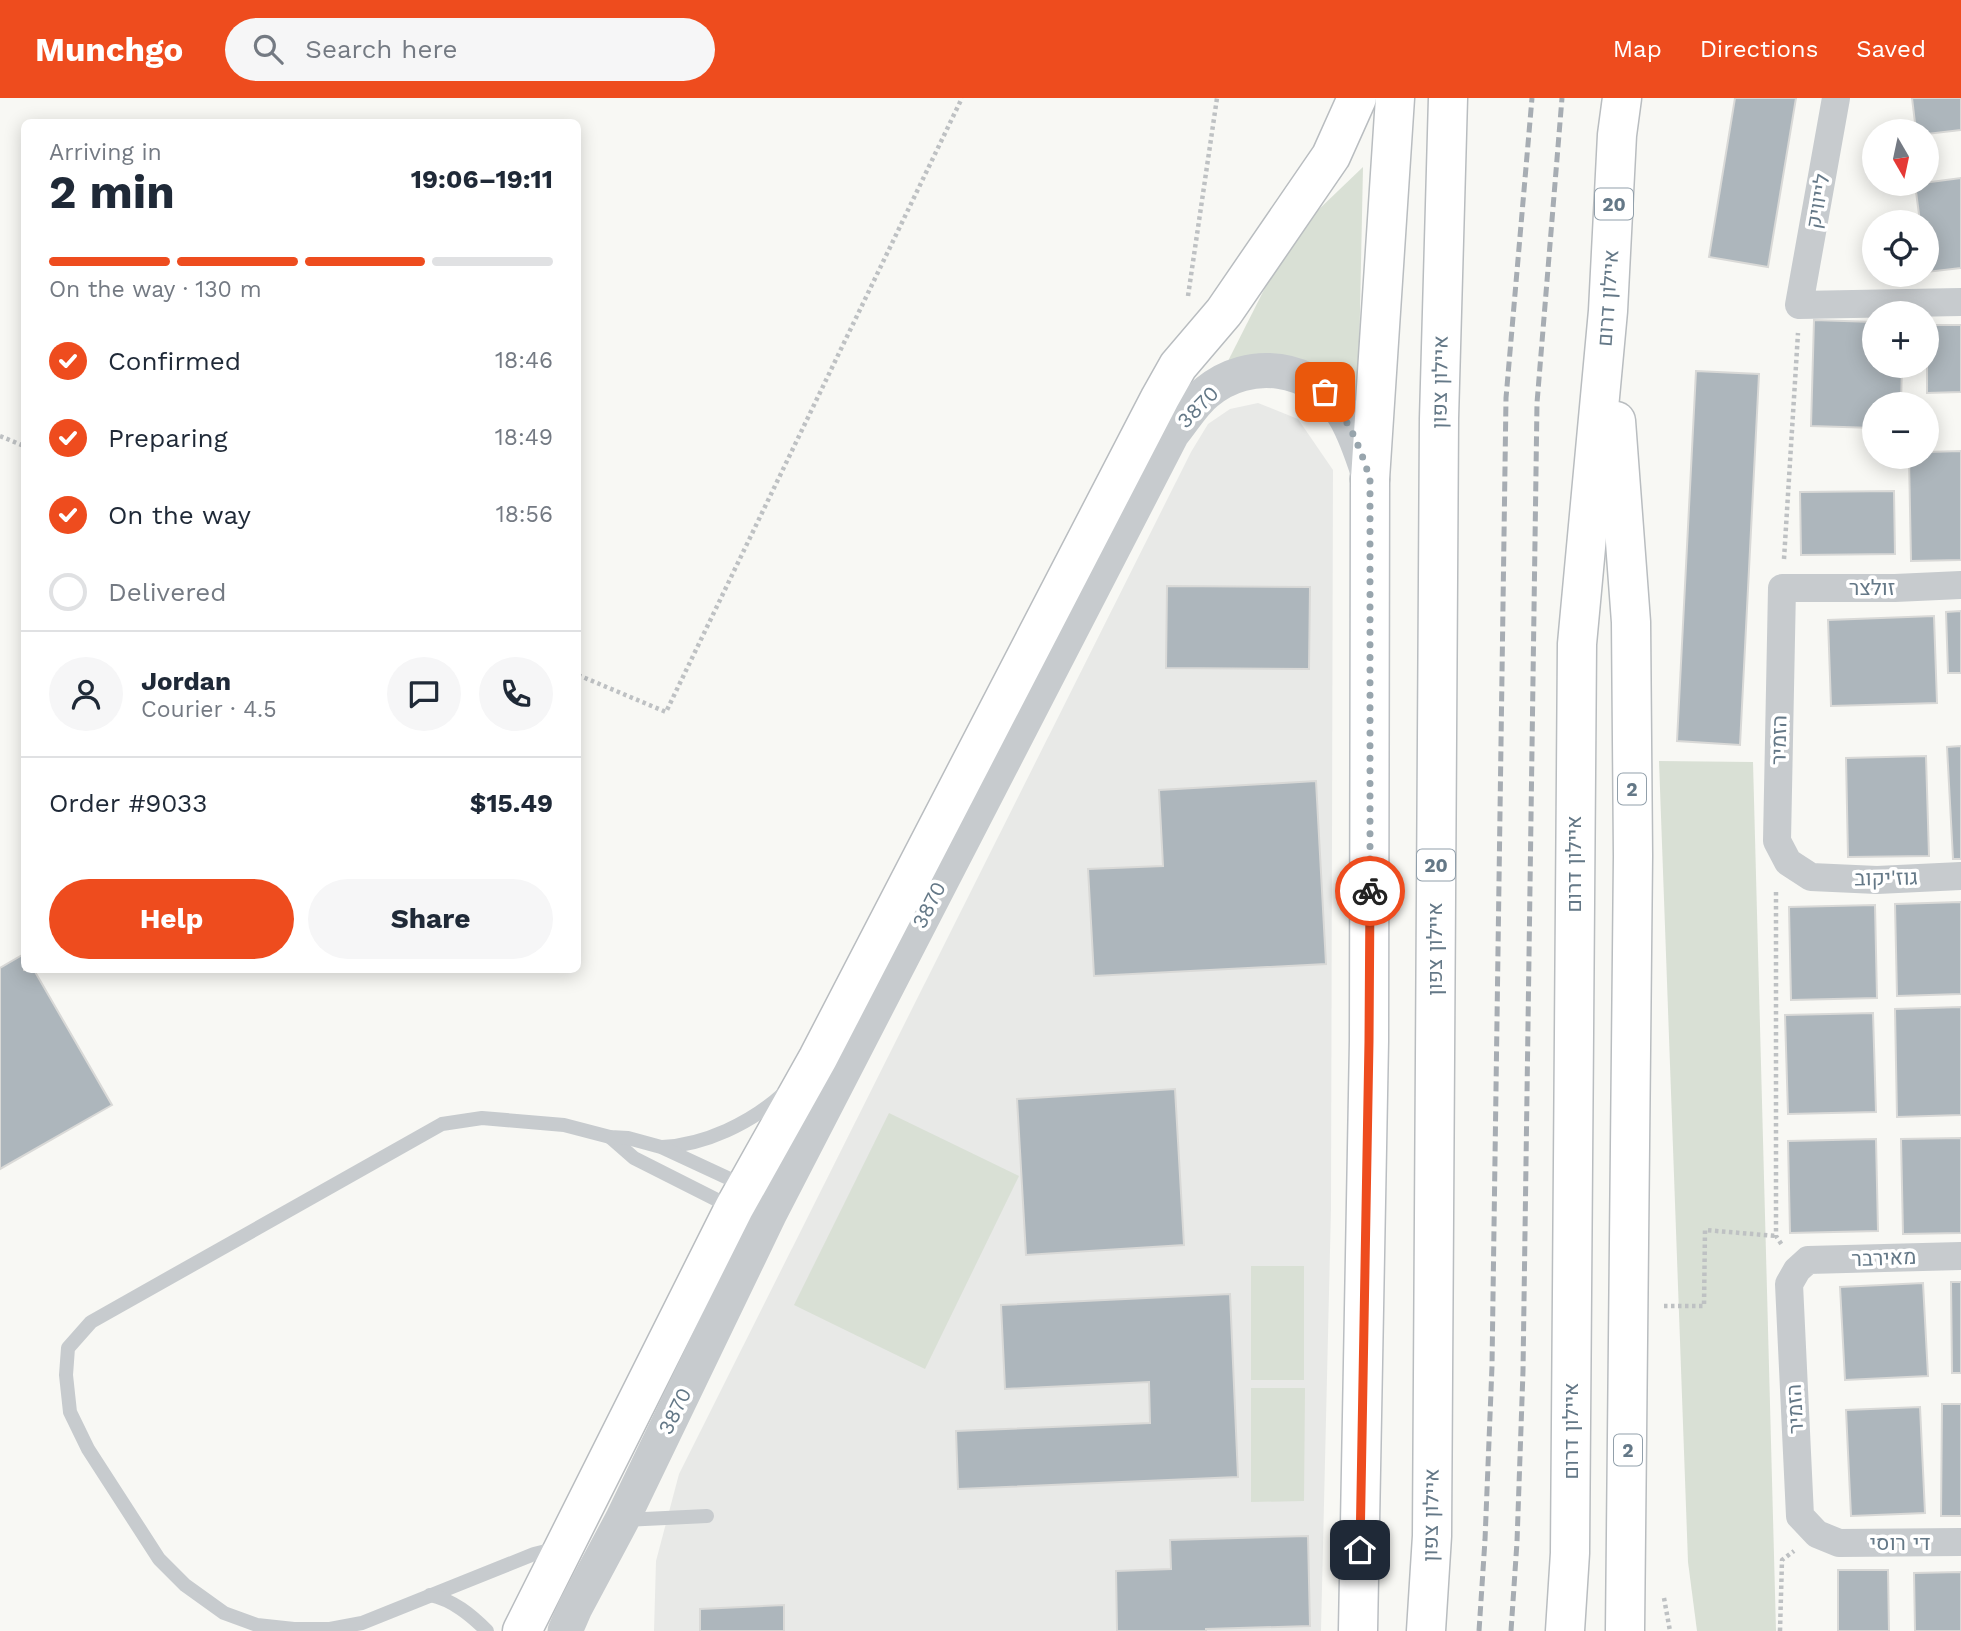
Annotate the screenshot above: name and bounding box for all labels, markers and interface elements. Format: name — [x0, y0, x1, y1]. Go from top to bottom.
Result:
search box — [225, 18, 715, 81]
text: Munchgo — [35, 30, 183, 69]
icon: search — [249, 30, 287, 68]
text: Search here — [305, 34, 458, 64]
text: Map — [1613, 35, 1662, 63]
text: Directions — [1700, 35, 1818, 63]
text: Saved — [1856, 35, 1926, 63]
north arrow — [1862, 119, 1939, 196]
map controls — [1862, 119, 1939, 469]
text: Arriving in — [49, 139, 162, 166]
text: 19:06–19:11 — [411, 164, 553, 194]
text: 2 min — [49, 165, 175, 219]
street label: לייוויק — [1800, 171, 1835, 230]
road number: 20 — [1595, 188, 1633, 220]
button: locate — [1862, 210, 1939, 287]
street label: איילון דרום — [1592, 249, 1623, 347]
text: On the way · 130 m — [49, 276, 262, 303]
button: + — [1862, 301, 1939, 378]
street label: איילון צפון — [1426, 335, 1453, 429]
icon: check — [49, 342, 87, 380]
text: Confirmed — [108, 346, 241, 376]
text: 18:46 — [495, 347, 553, 374]
pin — [1295, 362, 1355, 422]
icon: bag — [1306, 373, 1344, 411]
street label: 3870 — [1172, 380, 1224, 433]
button: − — [1862, 392, 1939, 469]
icon: check — [49, 419, 87, 457]
text: Preparing — [108, 423, 228, 453]
text: 18:49 — [495, 424, 553, 451]
icon: check — [49, 496, 87, 534]
text: On the way — [108, 500, 251, 530]
text: 18:56 — [496, 501, 553, 528]
street label: זולצר — [1849, 575, 1895, 600]
text: Delivered — [108, 577, 227, 607]
button: person — [49, 657, 123, 731]
button: chat — [387, 657, 461, 731]
button: phone — [479, 657, 553, 731]
text: Jordan — [141, 666, 231, 696]
text: Courier · 4.5 — [141, 696, 277, 723]
street label: הזמיר — [1766, 715, 1791, 765]
road number: 2 — [1618, 774, 1646, 804]
text: Order #9033 — [49, 788, 207, 818]
text: $15.49 — [470, 788, 553, 818]
street label: איילון דרום — [1561, 815, 1586, 913]
road number: 20 — [1417, 850, 1455, 880]
courier — [1335, 856, 1405, 926]
street label: גוז'יקוב — [1854, 864, 1918, 891]
icon: bike — [1351, 872, 1389, 910]
street label: 3870 — [906, 877, 951, 932]
button: Help — [49, 879, 294, 959]
button: Share — [308, 879, 553, 959]
street label: איילון צפון — [1422, 902, 1447, 996]
street label: מאירבר — [1851, 1244, 1917, 1271]
street label: איילון דרום — [1558, 1382, 1583, 1480]
street label: 3870 — [653, 1383, 696, 1438]
street label: הזמיר — [1781, 1384, 1808, 1435]
road number: 2 — [1614, 1434, 1642, 1466]
street label: איילון צפון — [1417, 1468, 1444, 1562]
pin — [1330, 1520, 1390, 1580]
street label: די רוסי — [1870, 1530, 1930, 1555]
icon: home — [1341, 1531, 1379, 1569]

